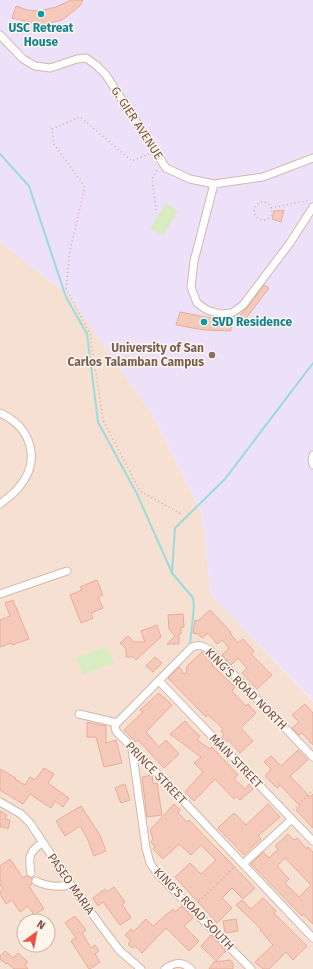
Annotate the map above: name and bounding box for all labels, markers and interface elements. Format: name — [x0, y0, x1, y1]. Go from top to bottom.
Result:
marker: USC Retreat House — [36, 9, 46, 19]
place label: USC Retreat House — [9, 21, 74, 49]
street label: G. GIER AVENUE — [108, 84, 166, 162]
place label: SVD Residence — [212, 315, 292, 329]
marker: SVD Residence — [199, 317, 209, 327]
place label: University of San Carlos Talamban Campus — [67, 341, 204, 369]
marker: University of San Carlos Talamban Campus — [207, 350, 217, 360]
street label: KING'S ROAD NORTH — [202, 645, 290, 733]
street label: MAIN STREET — [207, 731, 266, 792]
street label: PRINCE STREET — [123, 739, 190, 808]
street label: PASEO MARIA — [45, 851, 97, 917]
street label: KING'S ROAD SOUTH — [151, 865, 237, 953]
north arrow — [16, 913, 56, 953]
text: N — [34, 917, 48, 932]

